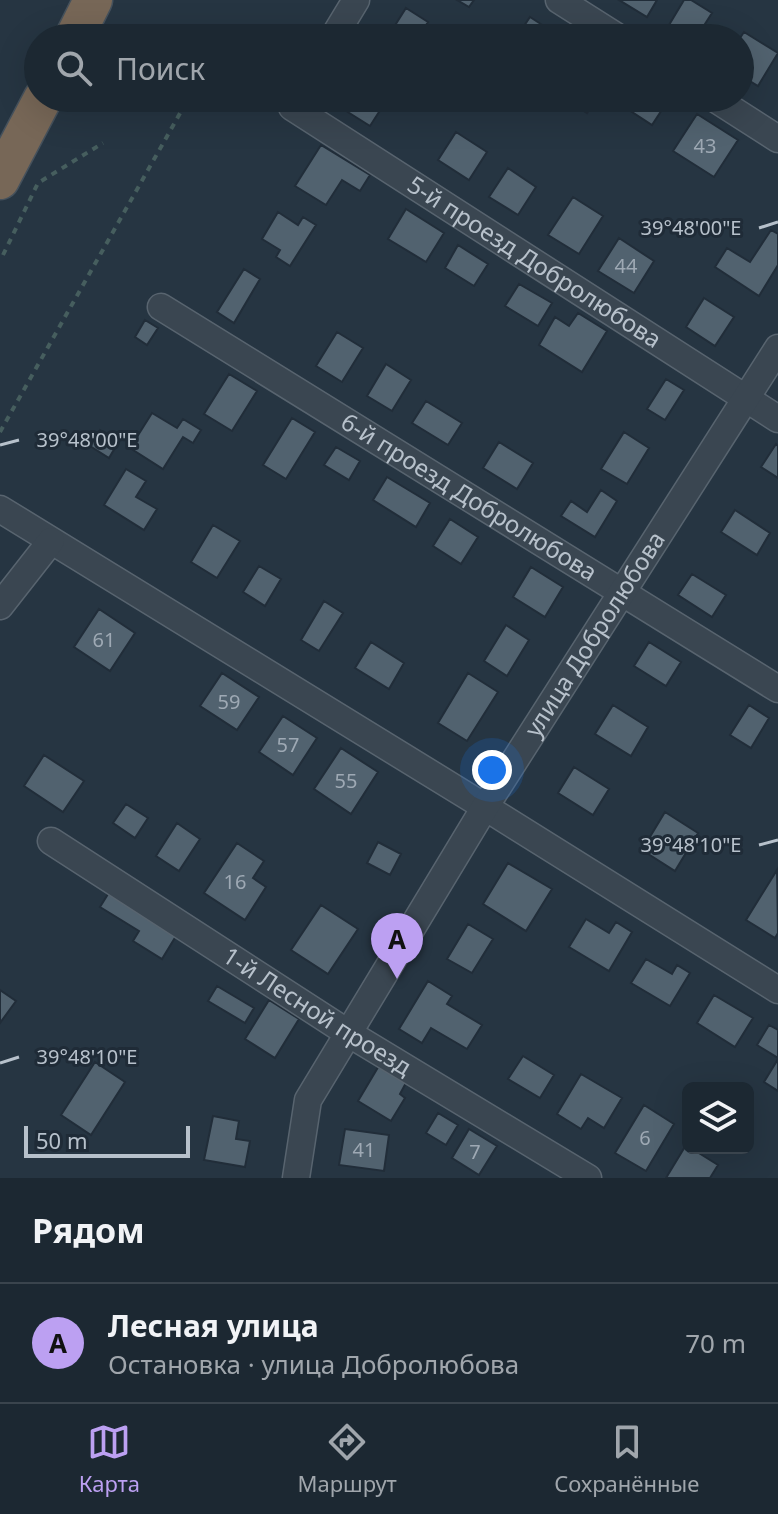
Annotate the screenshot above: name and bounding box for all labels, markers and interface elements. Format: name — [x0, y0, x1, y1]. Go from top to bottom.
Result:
search box — [24, 24, 754, 112]
icon: search — [52, 46, 96, 90]
text: Поиск — [116, 48, 205, 89]
house number: 43 — [694, 132, 716, 159]
street label: 5-й проезд Добролюбова — [402, 167, 668, 355]
text: 39°48'00"E — [641, 214, 741, 241]
house number: 44 — [615, 252, 638, 279]
street label: 6-й проезд Добролюбова — [335, 404, 604, 588]
text: 39°48'00"E — [37, 426, 137, 453]
street label: улица Добролюбова — [516, 524, 672, 743]
house number: 61 — [93, 626, 115, 653]
house number: 59 — [218, 688, 240, 715]
house number: 57 — [277, 731, 299, 758]
your location — [472, 750, 512, 790]
house number: 55 — [335, 767, 357, 794]
text: 39°48'10"E — [641, 831, 741, 858]
house number: 16 — [224, 868, 246, 895]
pin: A — [371, 913, 423, 979]
street label: 1-й Лесной проезд — [217, 938, 419, 1083]
text: 39°48'10"E — [37, 1043, 137, 1070]
map controls — [682, 1082, 754, 1154]
button: layers — [682, 1082, 754, 1154]
scale bar — [24, 1122, 190, 1158]
house number: 6 — [639, 1124, 651, 1151]
text: 50 m — [36, 1125, 87, 1155]
house number: 41 — [353, 1136, 375, 1163]
house number: 7 — [469, 1138, 481, 1165]
text: Рядом — [32, 1207, 145, 1253]
text: Лесная улица — [108, 1305, 319, 1346]
text: A — [49, 1325, 67, 1361]
text: 70 m — [685, 1325, 746, 1361]
text: Остановка · улица Добролюбова — [108, 1346, 519, 1382]
tab: Карта — [79, 1420, 140, 1498]
tab: Маршрут — [297, 1420, 397, 1498]
tab: Сохранённые — [554, 1420, 699, 1498]

